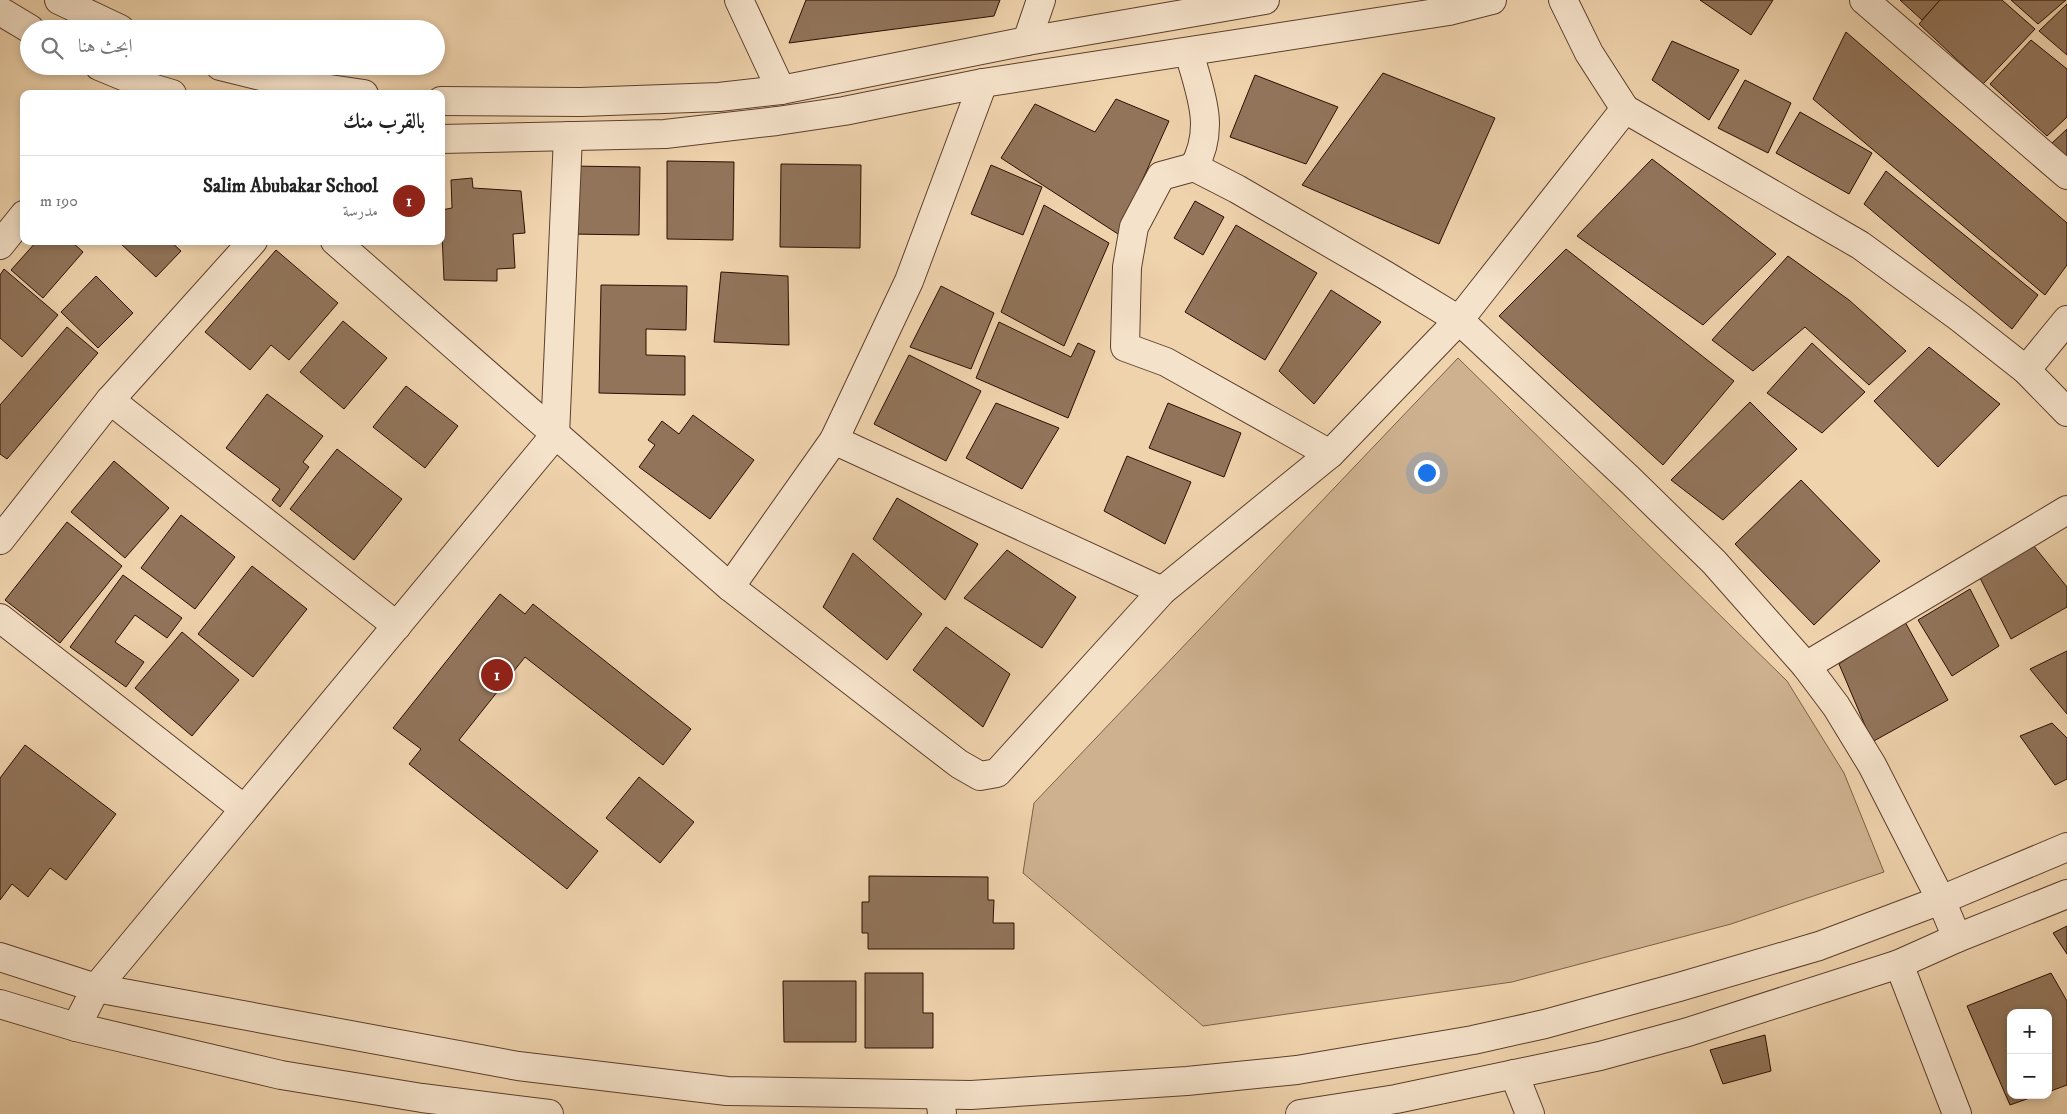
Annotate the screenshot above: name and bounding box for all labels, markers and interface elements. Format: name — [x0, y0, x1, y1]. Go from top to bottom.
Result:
search box — [20, 20, 445, 75]
icon: search — [38, 34, 66, 62]
text: ابحث هنا — [78, 35, 133, 58]
text: بالقرب منك — [343, 109, 425, 135]
text: Salim Abubakar School — [203, 175, 378, 198]
text: 190 m — [40, 191, 78, 211]
text: 1 — [406, 191, 412, 211]
text: مدرسة — [343, 201, 378, 221]
your location — [1414, 460, 1440, 486]
pin: 1 — [481, 656, 513, 694]
map controls — [2007, 1009, 2052, 1099]
button: + — [2007, 1009, 2052, 1054]
button: − — [2007, 1054, 2052, 1099]

